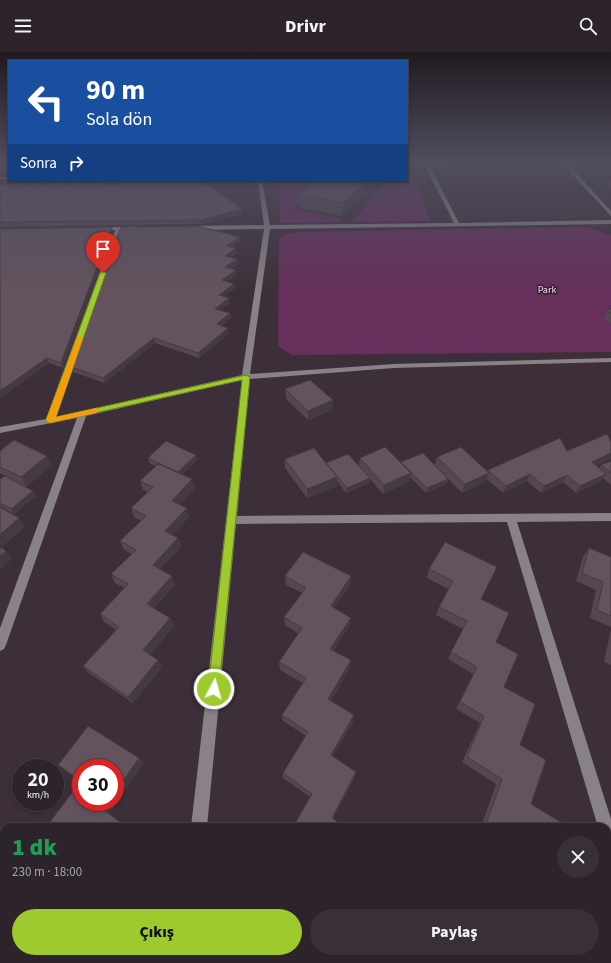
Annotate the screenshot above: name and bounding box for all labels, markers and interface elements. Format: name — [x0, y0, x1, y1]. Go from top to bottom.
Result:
text: Drivr — [285, 14, 326, 39]
icon: menu — [12, 15, 34, 37]
icon: search — [577, 15, 599, 37]
text: 90 m — [86, 70, 145, 110]
icon: left — [20, 76, 72, 128]
text: Sola dön — [86, 107, 152, 132]
icon: right — [65, 152, 87, 174]
text: Sonra — [20, 153, 57, 174]
pin — [86, 232, 120, 273]
icon: arrive — [92, 238, 114, 260]
park label: Park — [538, 283, 556, 297]
position arrow — [193, 668, 235, 710]
speed limit sign: 30 — [72, 759, 124, 811]
text: 20 — [27, 766, 49, 794]
text: km/h — [27, 788, 49, 802]
text: 1 dk — [12, 830, 57, 865]
button: close — [557, 836, 599, 878]
text: 230 m · 18:00 — [12, 863, 82, 881]
button: Çıkış — [12, 909, 302, 955]
button: Paylaş — [310, 909, 599, 955]

